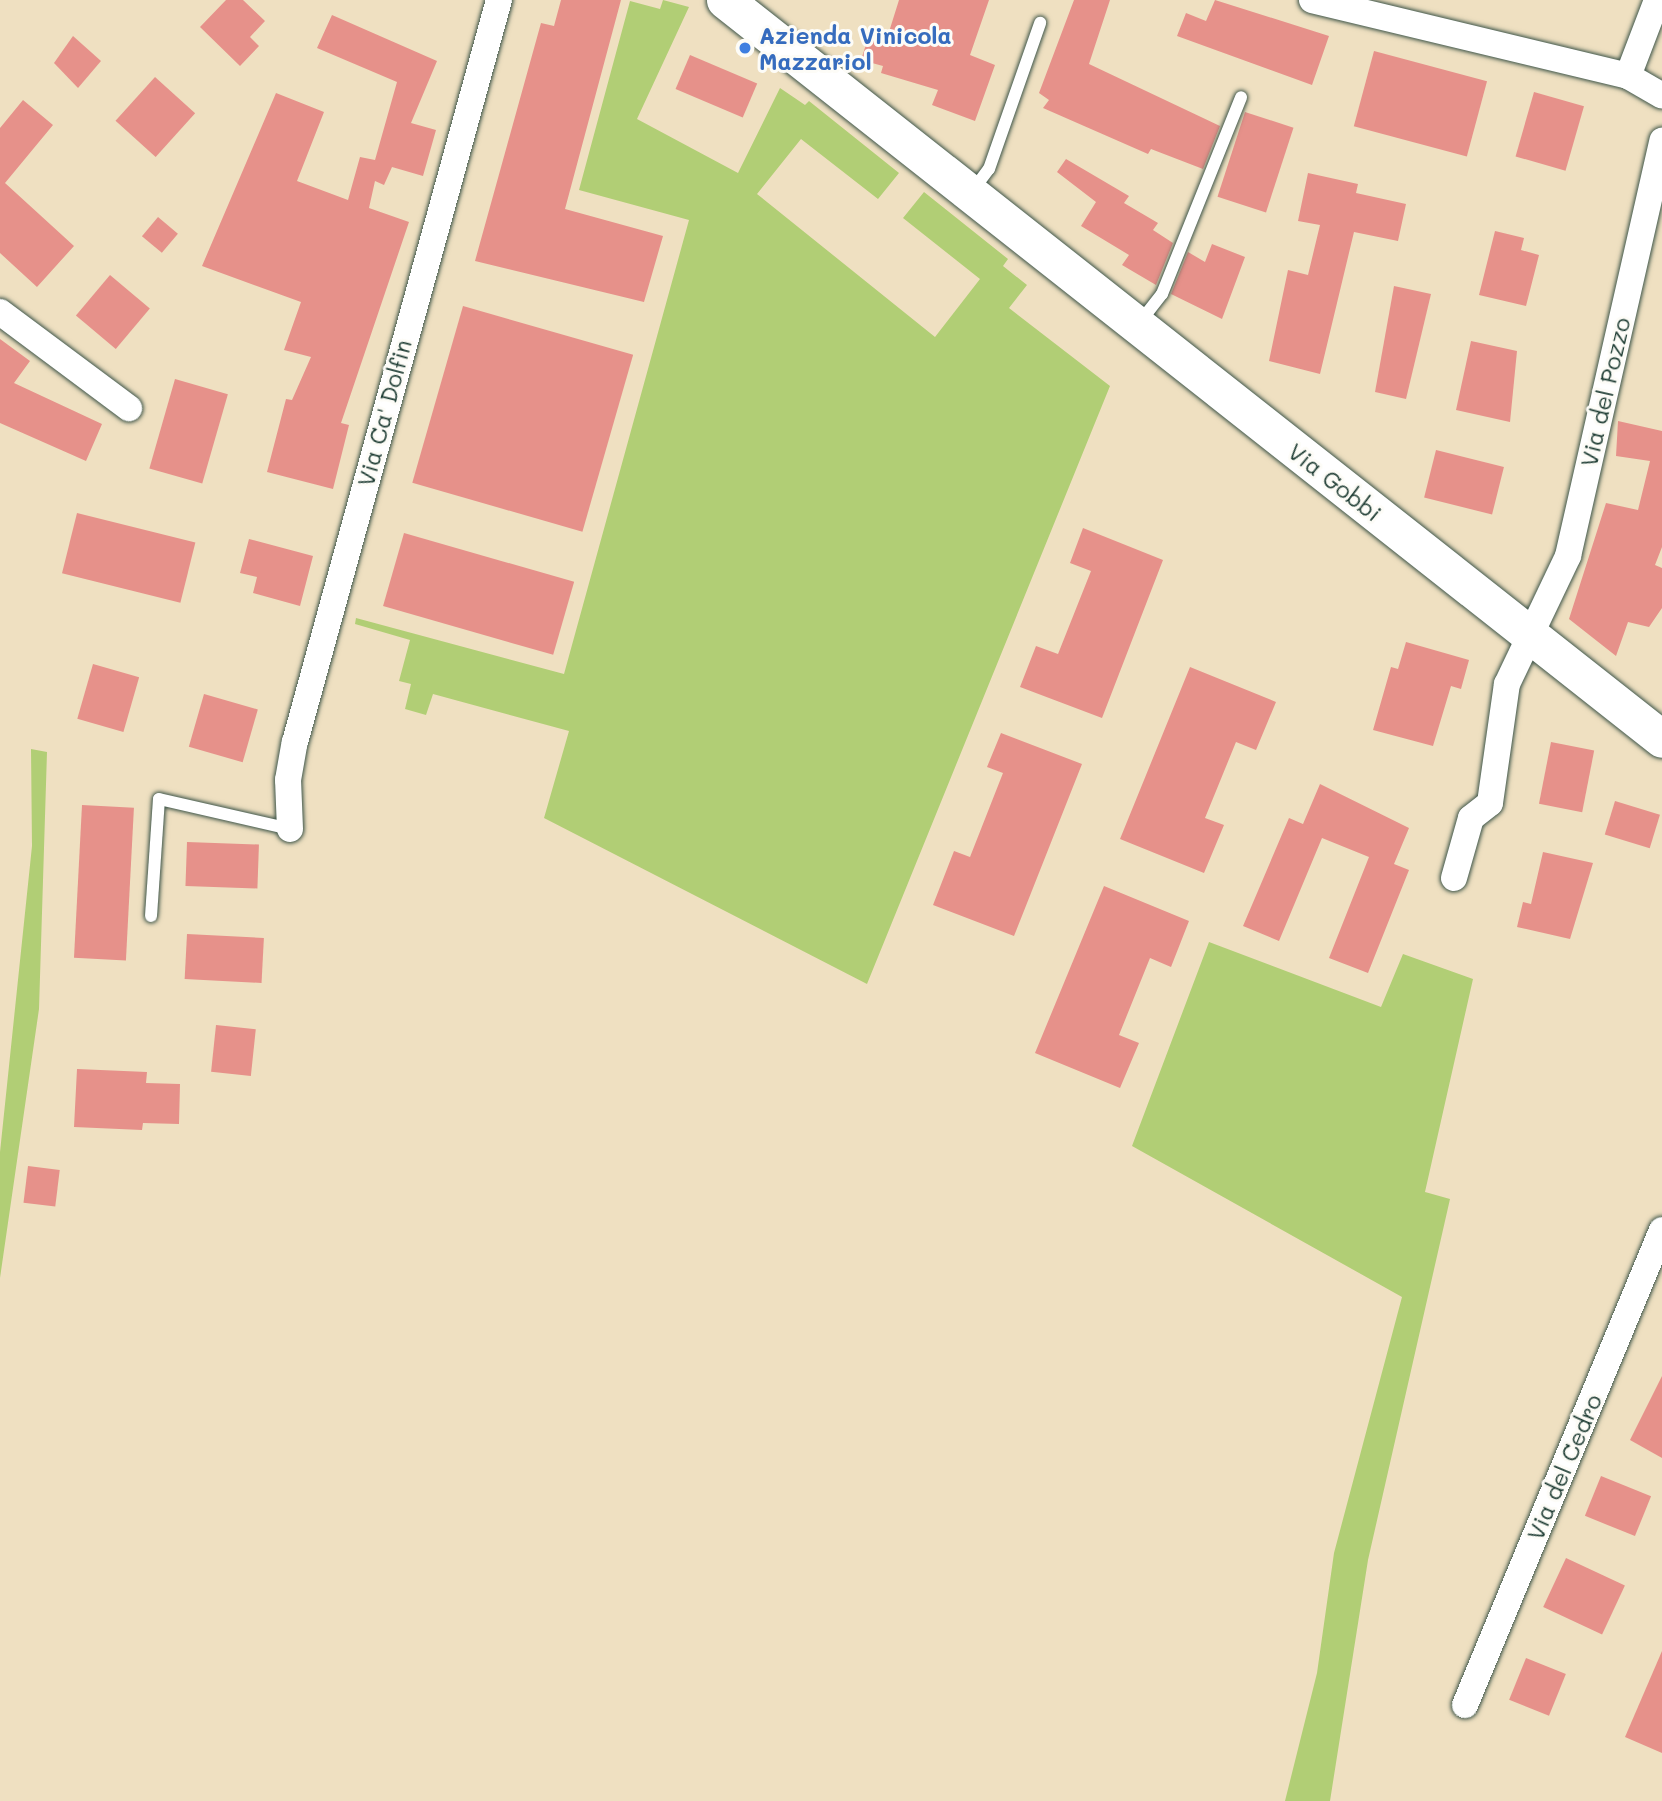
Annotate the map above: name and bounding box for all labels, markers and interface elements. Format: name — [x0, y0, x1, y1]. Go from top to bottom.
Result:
place label: Azienda Vinicola Mazzariol — [759, 21, 952, 75]
marker: Azienda Vinicola Mazzariol — [737, 40, 753, 56]
street label: Via del Pozzo — [1574, 315, 1636, 469]
street label: Via Ca' Dolfin — [351, 337, 417, 489]
street label: Via Gobbi — [1283, 437, 1387, 527]
street label: Via del Cedro — [1521, 1390, 1607, 1544]

